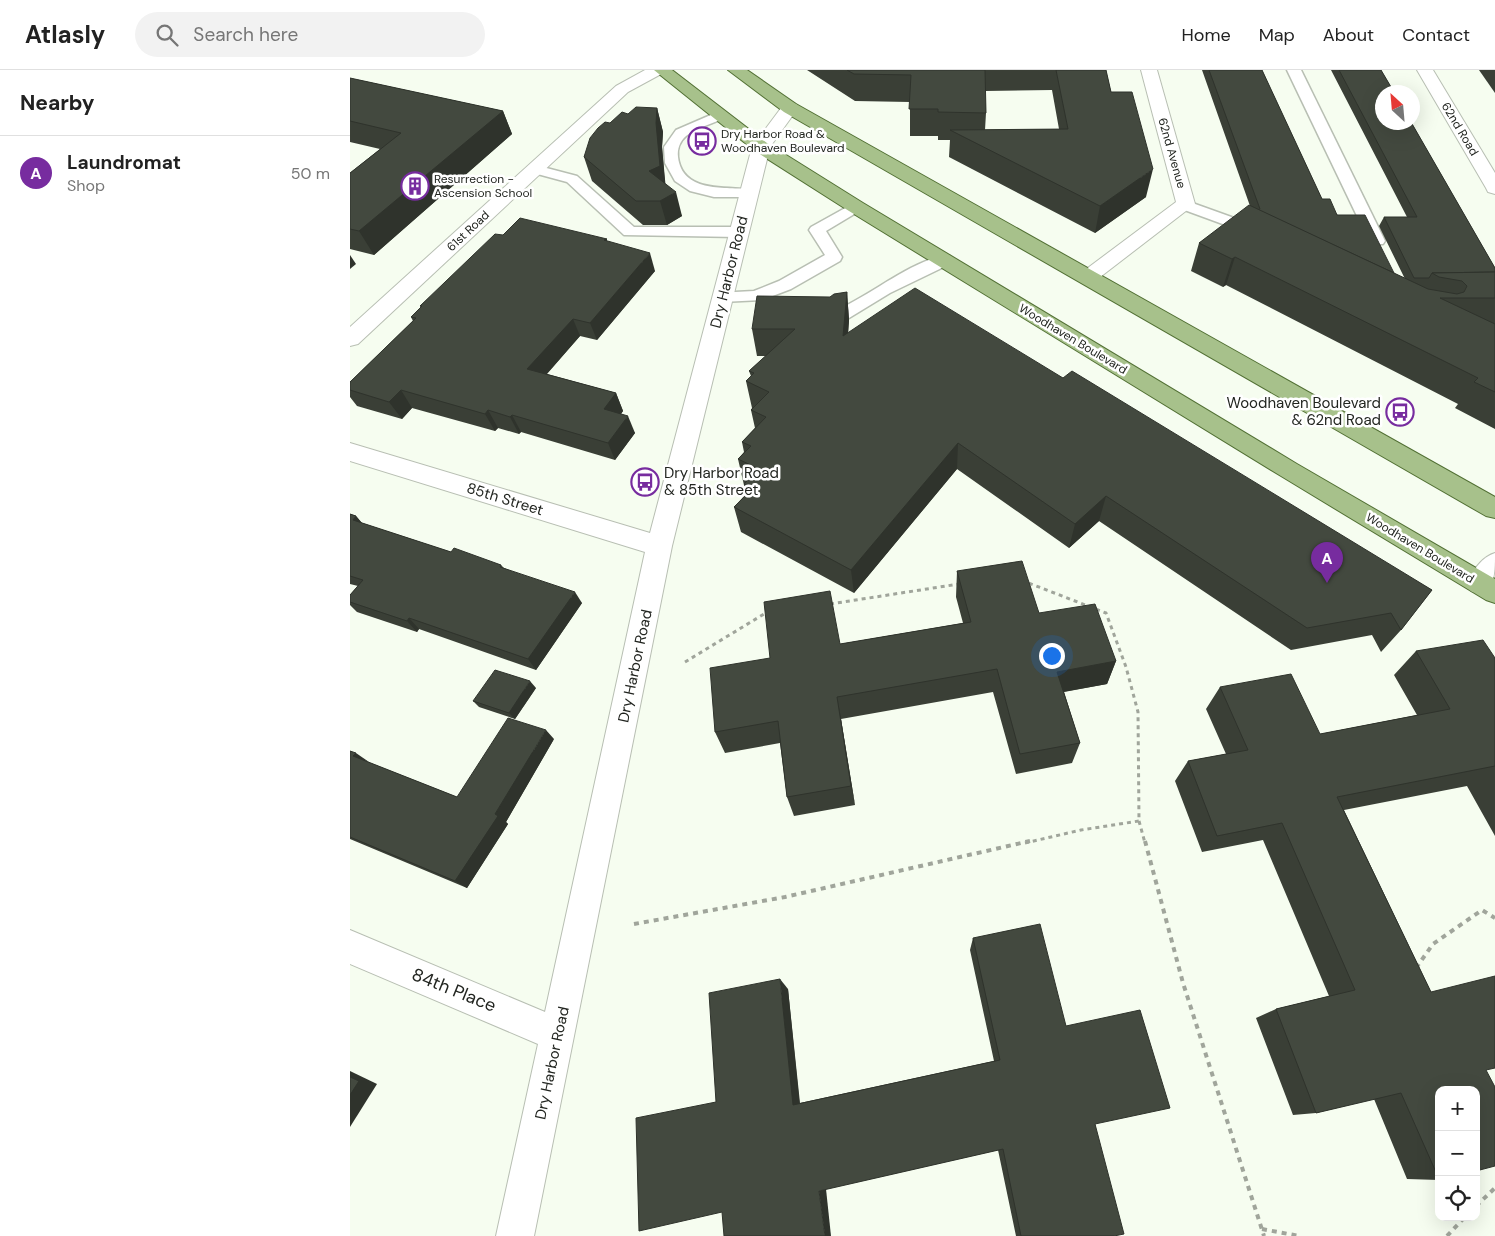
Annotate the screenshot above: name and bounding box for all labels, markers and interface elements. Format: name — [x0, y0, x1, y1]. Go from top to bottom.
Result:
search box — [135, 12, 485, 57]
text: Atlasly — [25, 19, 105, 50]
icon: search — [153, 21, 181, 49]
text: Search here — [193, 22, 298, 47]
text: Home — [1181, 23, 1231, 47]
text: Map — [1259, 23, 1295, 47]
text: About — [1323, 23, 1374, 47]
text: Contact — [1402, 23, 1470, 47]
north arrow — [1375, 85, 1420, 130]
text: Nearby — [20, 89, 94, 117]
street label: 62nd Road — [1438, 99, 1482, 159]
street label: 62nd Avenue — [1154, 116, 1190, 190]
bus stop icon: Dry Harbor Road & Woodhaven Boulevard — [687, 126, 717, 156]
place label: Dry Harbor Road & Woodhaven Boulevard — [721, 126, 845, 156]
text: Laundromat — [67, 150, 181, 175]
text: A — [30, 163, 42, 184]
text: 50 m — [291, 163, 330, 184]
building icon: Resurrection - Ascension School — [400, 171, 430, 201]
place label: Resurrection - Ascension School — [434, 171, 532, 201]
text: Shop — [67, 175, 105, 196]
street label: 61st Road — [443, 207, 493, 255]
street label: Dry Harbor Road — [705, 214, 753, 330]
street label: Woodhaven Boulevard — [1016, 300, 1130, 378]
place label: Woodhaven Boulevard & 62nd Road — [1226, 393, 1381, 430]
bus stop icon: Woodhaven Boulevard & 62nd Road — [1385, 397, 1415, 427]
place label: Dry Harbor Road & 85th Street — [664, 463, 779, 500]
bus stop icon: Dry Harbor Road & 85th Street — [630, 467, 660, 497]
street label: 85th Street — [464, 478, 546, 520]
street label: Woodhaven Boulevard — [1363, 509, 1477, 587]
pin: A — [1311, 542, 1343, 583]
street label: Dry Harbor Road — [613, 608, 657, 724]
your location — [1039, 643, 1065, 669]
street label: 84th Place — [408, 962, 500, 1018]
street label: Dry Harbor Road — [530, 1005, 574, 1121]
map controls — [1435, 1086, 1480, 1221]
button: + — [1435, 1086, 1480, 1131]
button: − — [1435, 1131, 1480, 1176]
button: locate — [1435, 1176, 1480, 1221]

